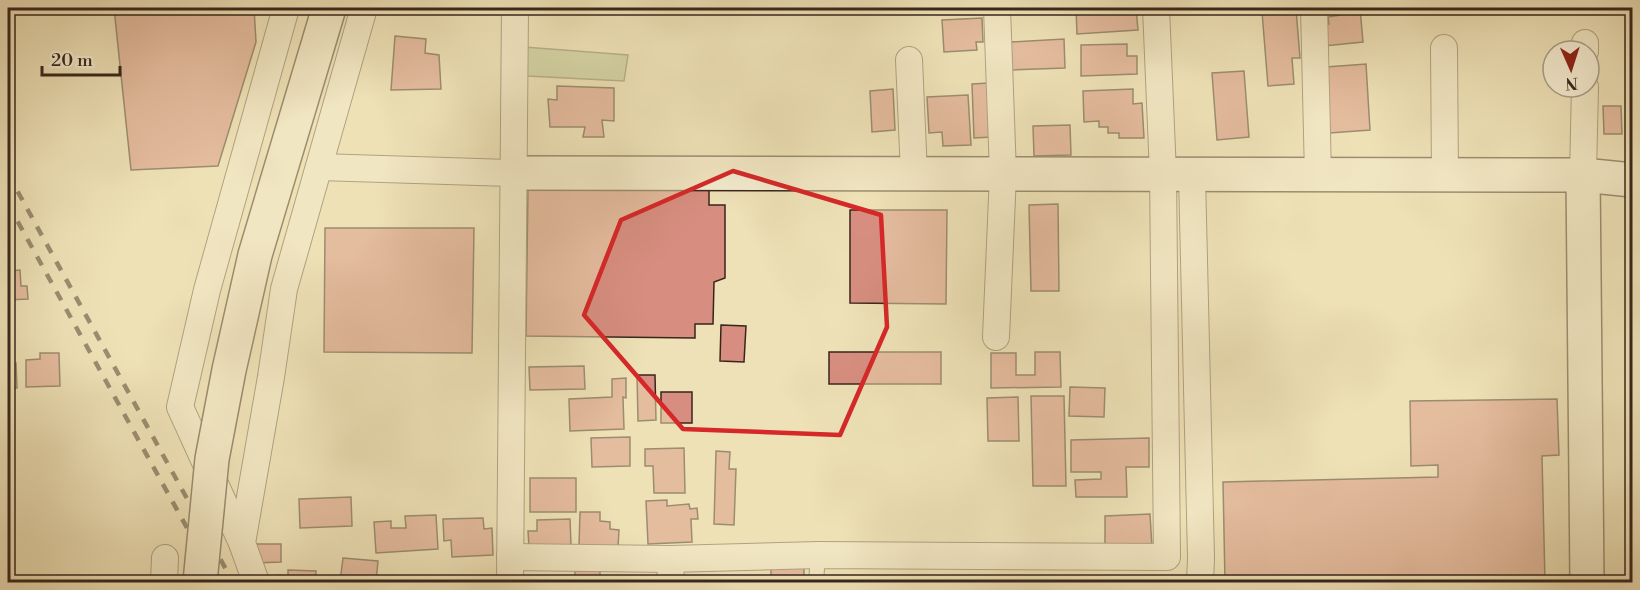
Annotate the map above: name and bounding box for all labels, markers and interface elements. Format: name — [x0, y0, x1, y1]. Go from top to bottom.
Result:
scale bar — [42, 39, 120, 77]
north arrow — [1541, 39, 1601, 99]
text: 20 m — [51, 49, 93, 72]
text: N — [1565, 73, 1579, 93]

